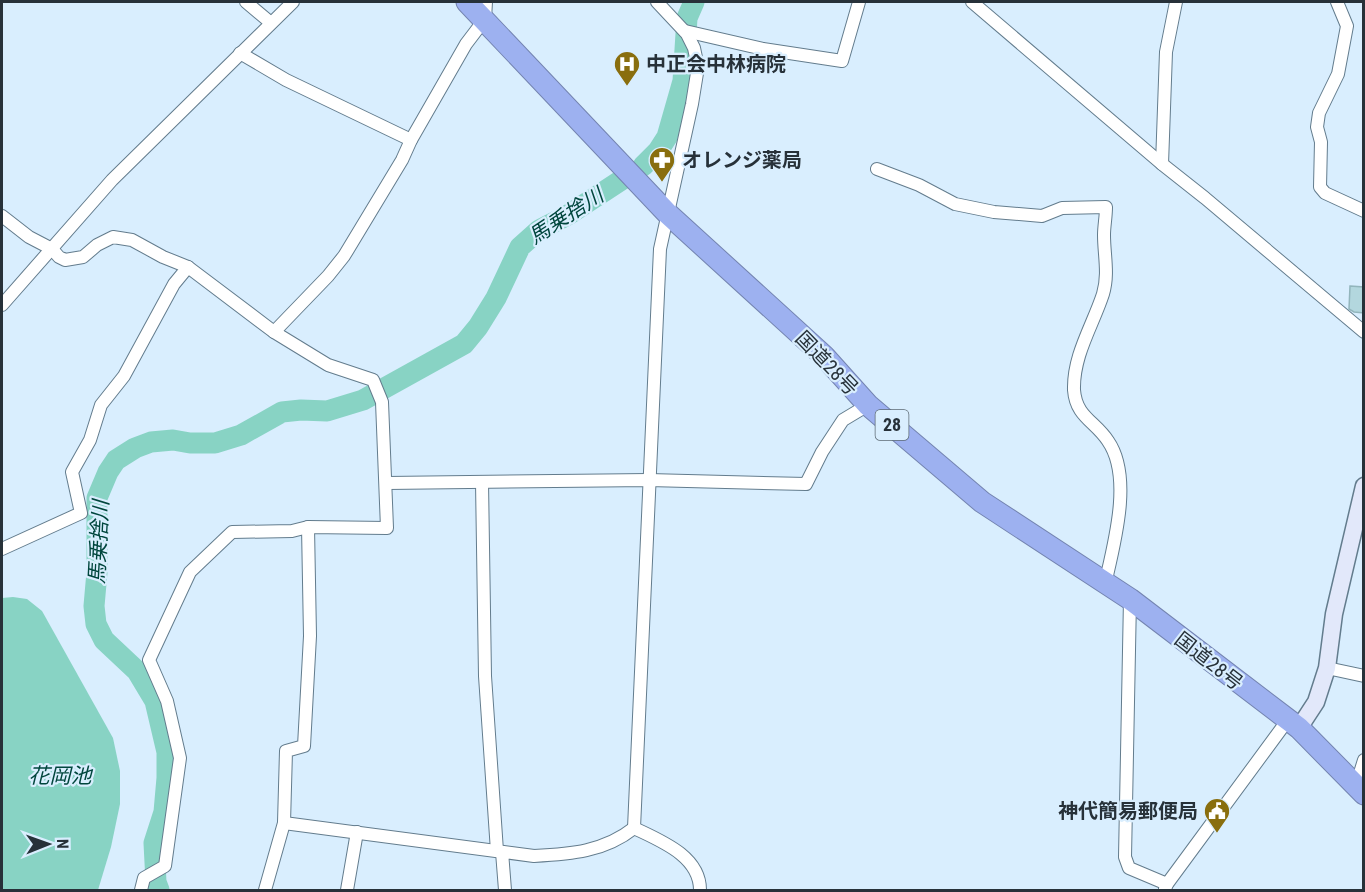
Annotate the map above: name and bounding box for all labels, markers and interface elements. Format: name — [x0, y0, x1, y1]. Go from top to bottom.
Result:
hospital icon: 中正会中林病院 — [612, 49, 642, 87]
place label: 中正会中林病院 — [646, 52, 786, 76]
pharmacy icon: オレンジ薬局 — [647, 145, 677, 183]
place label: オレンジ薬局 — [682, 148, 802, 172]
water label: 馬乗捨川 — [524, 182, 609, 249]
street label: 国道28号 — [791, 326, 863, 400]
road number: 28 — [876, 410, 908, 440]
water label: 馬乗捨川 — [85, 497, 113, 585]
street label: 国道28号 — [1170, 627, 1248, 695]
water label: 花岡池 — [29, 764, 93, 788]
public building icon: 神代簡易郵便局 — [1202, 796, 1232, 834]
place label: 神代簡易郵便局 — [1058, 799, 1198, 823]
north arrow — [18, 814, 78, 874]
text: N — [53, 839, 72, 849]

